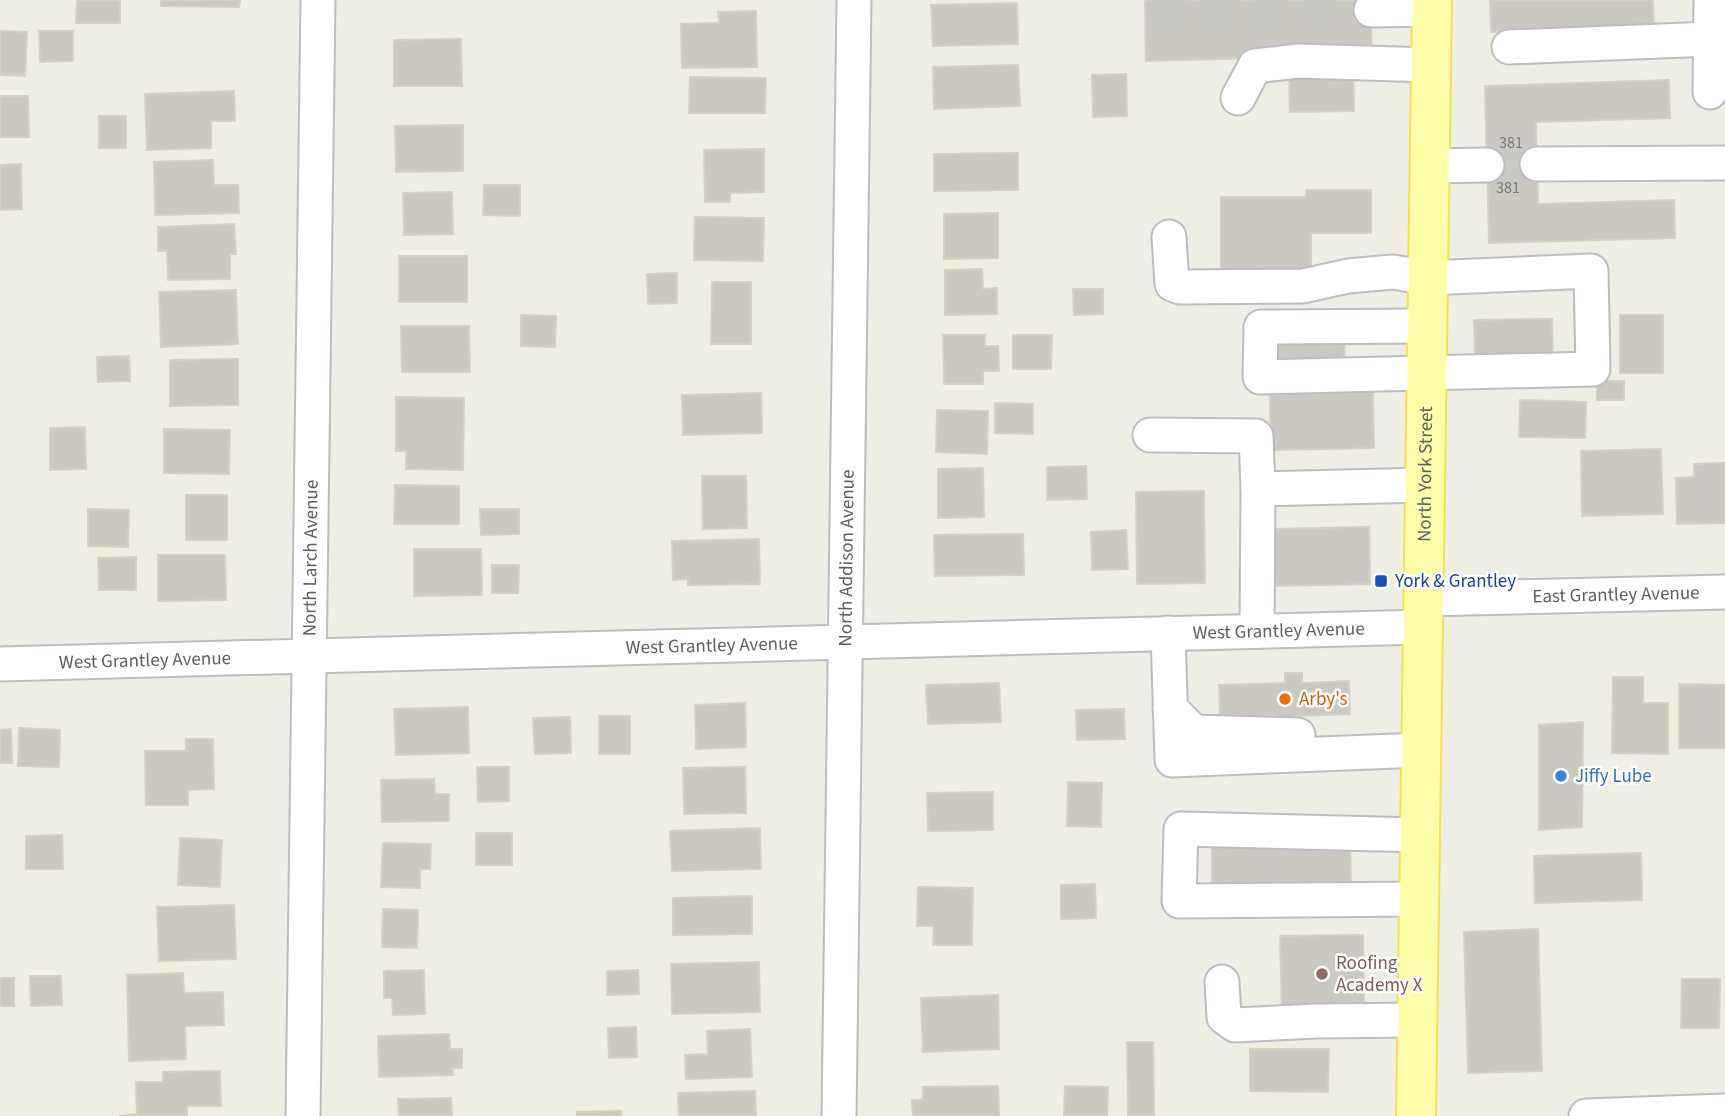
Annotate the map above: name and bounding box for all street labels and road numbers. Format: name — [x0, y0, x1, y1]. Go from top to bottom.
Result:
street label: North York Street — [1411, 405, 1440, 542]
street label: North Addison Avenue — [832, 469, 861, 647]
street label: North Larch Avenue — [296, 480, 325, 636]
street label: East Grantley Avenue — [1532, 579, 1700, 610]
street label: West Grantley Avenue — [1192, 615, 1365, 646]
street label: West Grantley Avenue — [625, 630, 798, 661]
street label: West Grantley Avenue — [59, 644, 231, 676]

